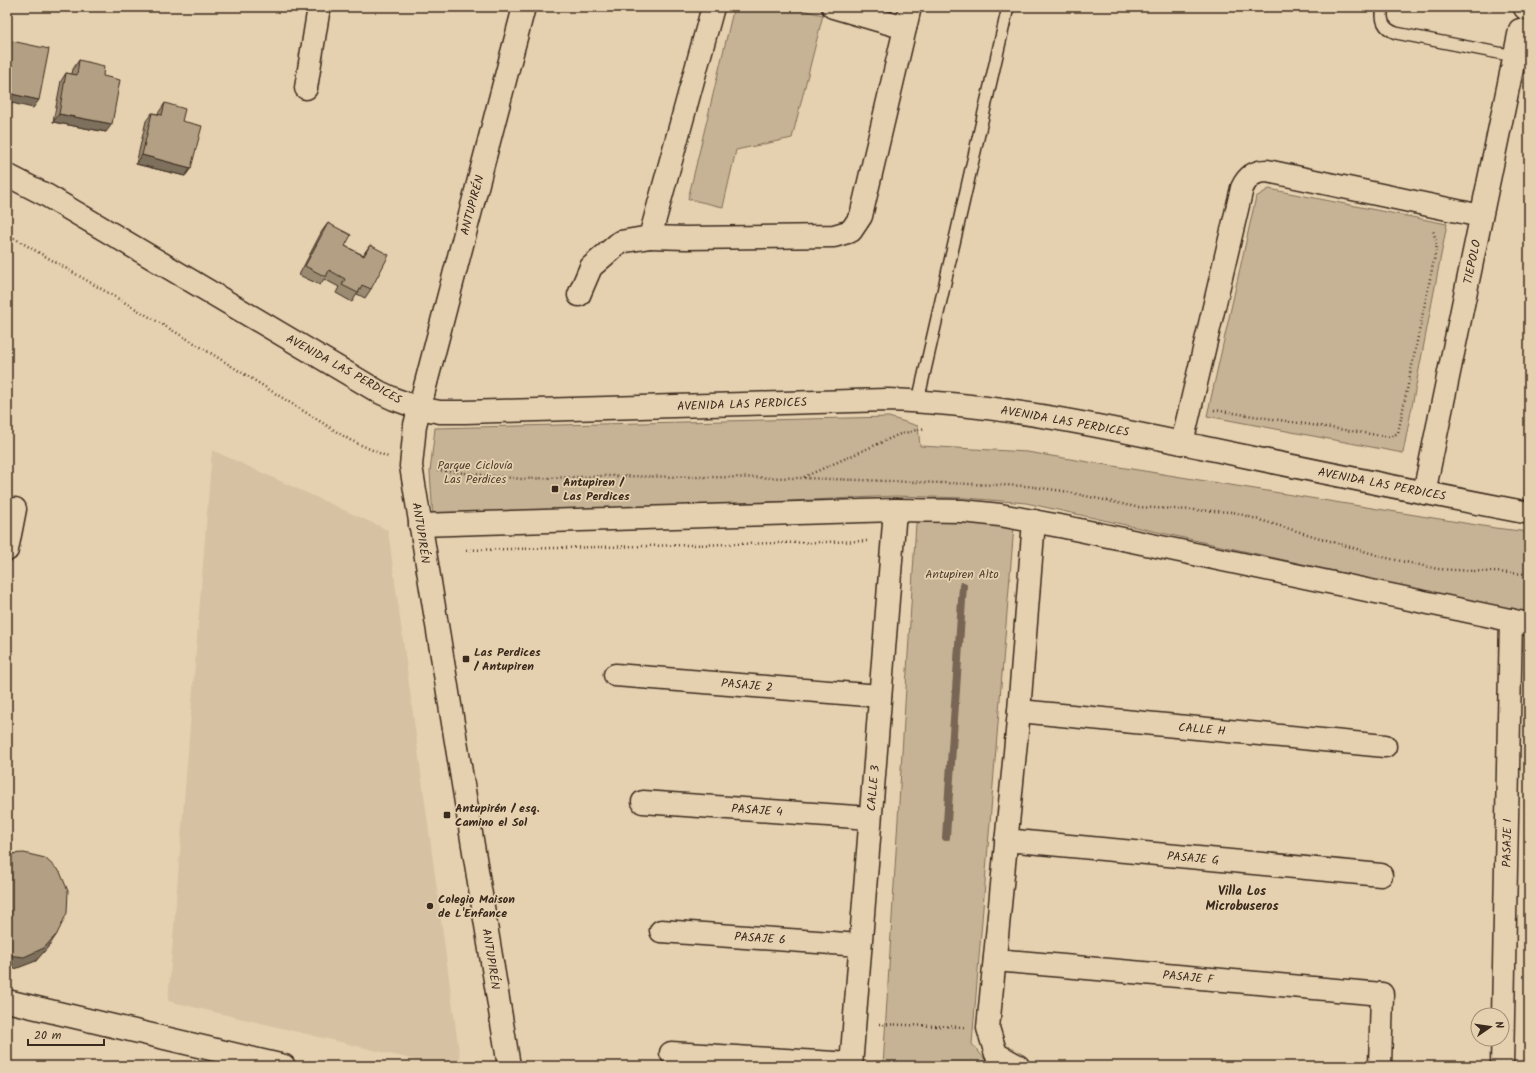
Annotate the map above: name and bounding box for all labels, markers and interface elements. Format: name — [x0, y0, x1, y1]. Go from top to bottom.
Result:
street label: ANTUPIRÉN — [455, 173, 490, 237]
street label: TIEPOLO — [1459, 238, 1487, 286]
street label: AVENIDA LAS PERDICES — [282, 330, 406, 410]
street label: AVENIDA LAS PERDICES — [677, 393, 808, 416]
street label: AVENIDA LAS PERDICES — [999, 401, 1131, 442]
park label: Parque Ciclovía Las Perdices — [437, 456, 513, 489]
street label: AVENIDA LAS PERDICES — [1316, 463, 1448, 506]
place label: Antupiren / Las Perdices — [563, 473, 630, 506]
marker: Antupiren / Las Perdices — [550, 484, 560, 494]
street label: ANTUPIRÉN — [406, 501, 435, 565]
park label: Antupiren Alto — [925, 565, 999, 584]
place label: Las Perdices / Antupiren — [473, 643, 541, 676]
marker: Las Perdices / Antupiren — [461, 654, 471, 664]
street label: PASAJE 2 — [720, 674, 774, 697]
street label: CALLE H — [1177, 718, 1226, 741]
street label: CALLE 3 — [862, 764, 885, 812]
place label: Antupirén / esq. Camino el Sol — [455, 799, 540, 832]
street label: PASAJE 4 — [731, 799, 784, 822]
marker: Antupirén / esq. Camino el Sol — [442, 810, 452, 820]
street label: PASAJE I — [1498, 818, 1517, 867]
street label: PASAJE G — [1166, 847, 1220, 870]
district label: Villa Los Microbuseros — [1205, 881, 1279, 917]
place label: Colegio Maison de L'Enfance — [438, 890, 515, 923]
marker: Colegio Maison de L'Enfance — [425, 901, 435, 911]
street label: ANTUPIRÉN — [476, 927, 505, 991]
street label: PASAJE 6 — [734, 927, 786, 950]
street label: PASAJE F — [1162, 966, 1216, 989]
north arrow — [1470, 1007, 1510, 1047]
text: N — [1489, 1020, 1508, 1030]
scale bar — [28, 1021, 104, 1047]
text: 20 m — [34, 1026, 62, 1045]

